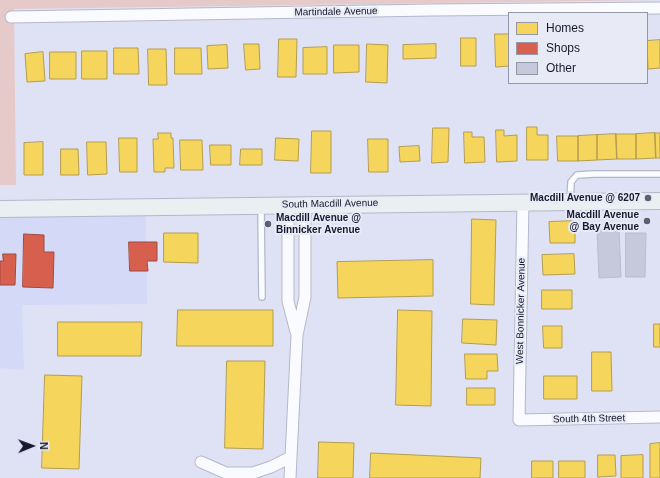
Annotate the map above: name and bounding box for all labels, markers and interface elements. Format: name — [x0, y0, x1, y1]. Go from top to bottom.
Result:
street label: Martindale Avenue — [294, 5, 378, 19]
legend — [508, 12, 648, 84]
text: Homes — [546, 21, 584, 35]
text: Shops — [546, 41, 580, 55]
text: Other — [546, 61, 576, 75]
place label: Macdill Avenue @ 6207 — [530, 192, 640, 204]
marker: Macdill Avenue @ 6207 — [643, 193, 653, 203]
street label: South Macdill Avenue — [282, 197, 378, 211]
place label: Macdill Avenue @ Bay Avenue — [567, 209, 639, 232]
place label: Macdill Avenue @ Binnicker Avenue — [276, 212, 361, 236]
marker: Macdill Avenue @ Bay Avenue — [642, 216, 652, 226]
marker: Macdill Avenue @ Binnicker Avenue — [263, 219, 273, 229]
street label: West Bonnicker Avenue — [514, 258, 528, 364]
street label: South 4th Street — [553, 412, 625, 426]
north arrow — [12, 426, 52, 466]
text: N — [38, 442, 50, 450]

